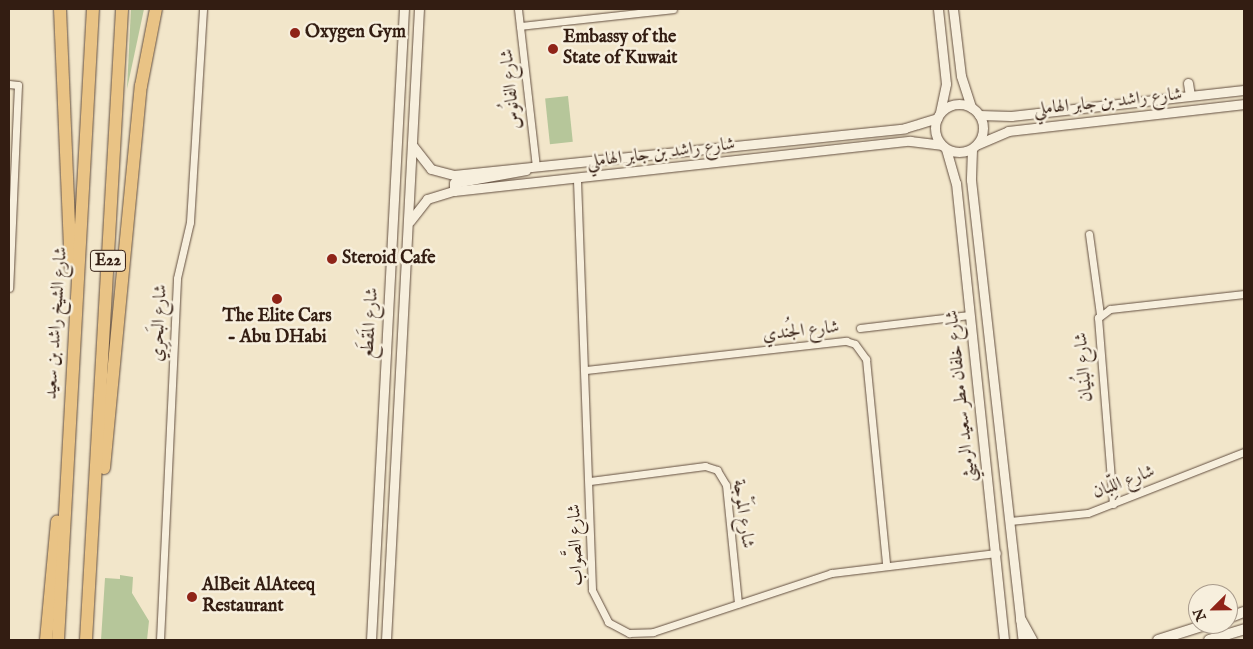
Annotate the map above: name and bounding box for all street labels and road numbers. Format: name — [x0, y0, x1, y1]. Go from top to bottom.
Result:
street label: شارع الفانُوس — [497, 48, 527, 130]
street label: شارع راشد بن جابر الهاملي — [1033, 84, 1183, 122]
street label: شارع راشد بن جابر الهاملي — [586, 134, 736, 174]
street label: شارع الشيخ راشد بن سعيد — [41, 246, 73, 400]
road number: E22 — [89, 248, 127, 274]
street label: شارع البَحرِي — [147, 284, 173, 362]
street label: شارع المَقطَع — [358, 287, 384, 359]
street label: شارع خلفان مطر سعيد الرميثي — [942, 309, 982, 483]
street label: شارع الجُندي — [762, 317, 840, 347]
street label: شارع البُنيان — [1071, 331, 1099, 403]
street label: شارع اللِّبان — [1090, 461, 1158, 505]
street label: شارع المَوْجة — [726, 478, 758, 550]
street label: شارع الصَّواب — [565, 504, 589, 586]

